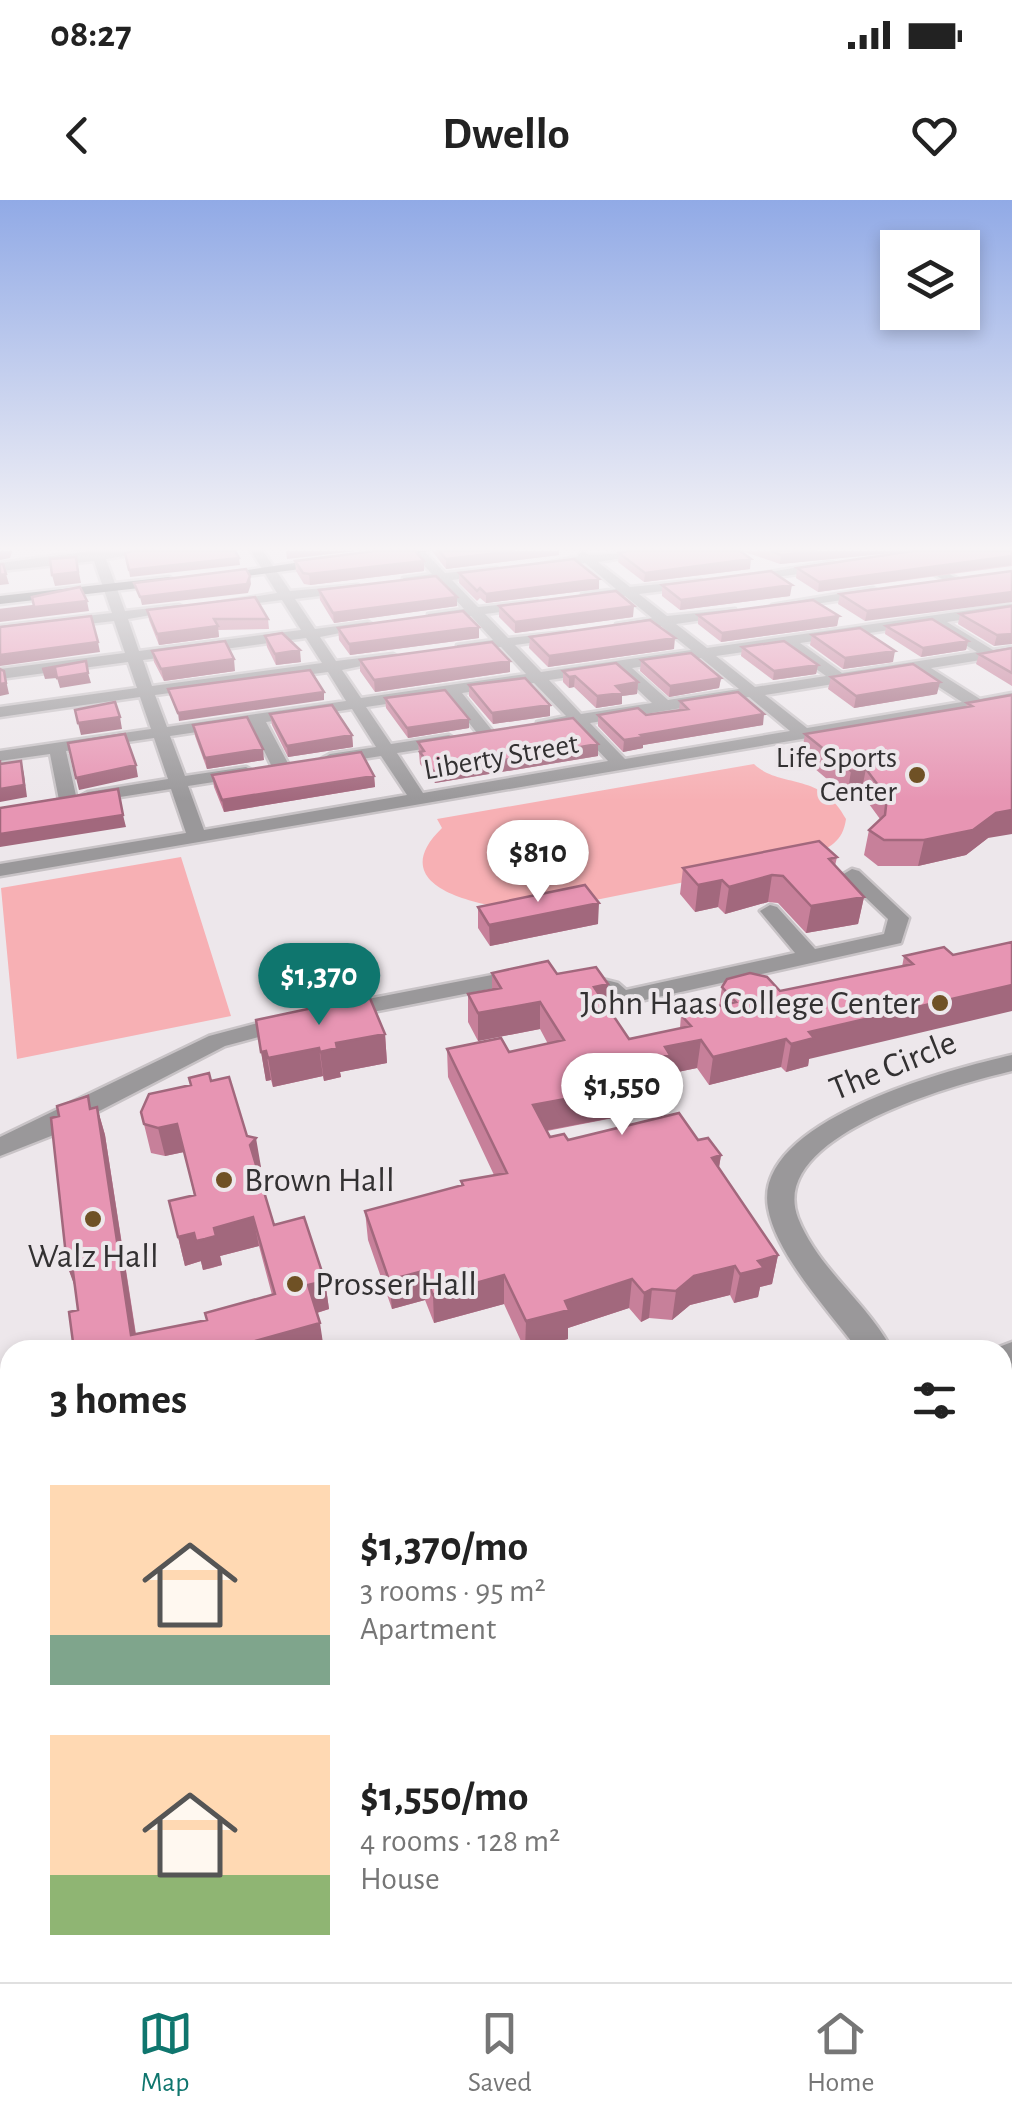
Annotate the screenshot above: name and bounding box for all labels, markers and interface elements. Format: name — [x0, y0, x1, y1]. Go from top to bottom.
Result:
text: 08:27 — [50, 16, 132, 54]
icon: back — [50, 108, 105, 163]
icon: heart — [907, 108, 962, 163]
text: Dwello — [442, 112, 570, 157]
map controls — [880, 230, 980, 330]
button: layers — [880, 230, 980, 330]
street label: Liberty Street — [421, 729, 581, 785]
place label: Life Sports Center — [776, 743, 897, 807]
marker: Life Sports Center — [906, 764, 928, 786]
pin: $810 — [479, 820, 597, 905]
text: $810 — [509, 836, 567, 868]
pin: $1,370 — [238, 943, 400, 1028]
text: $1,370 — [280, 959, 358, 991]
place label: John Haas College Center — [580, 986, 921, 1021]
marker: John Haas College Center — [929, 992, 951, 1014]
street label: The Circle — [825, 1025, 961, 1107]
pin: $1,550 — [541, 1053, 703, 1138]
text: $1,550 — [583, 1069, 661, 1101]
place label: Brown Hall — [244, 1163, 395, 1198]
marker: Brown Hall — [213, 1169, 235, 1191]
marker: Walz Hall — [82, 1208, 104, 1230]
place label: Walz Hall — [27, 1239, 159, 1274]
place label: Prosser Hall — [315, 1267, 477, 1302]
marker: Prosser Hall — [284, 1273, 306, 1295]
icon: filters — [907, 1373, 962, 1428]
text: 3 homes — [50, 1379, 187, 1421]
icon: home — [130, 1525, 250, 1645]
text: $1,370/mo — [360, 1526, 528, 1568]
text: 3 rooms · 95 m² — [360, 1575, 546, 1607]
text: Apartment — [360, 1613, 496, 1645]
icon: home — [130, 1775, 250, 1895]
text: $1,550/mo — [360, 1776, 528, 1818]
text: 4 rooms · 128 m² — [360, 1825, 560, 1857]
text: House — [360, 1863, 440, 1895]
tab: Map — [138, 2006, 193, 2100]
tab: Saved — [468, 2006, 532, 2100]
tab: Home — [807, 2006, 874, 2100]

